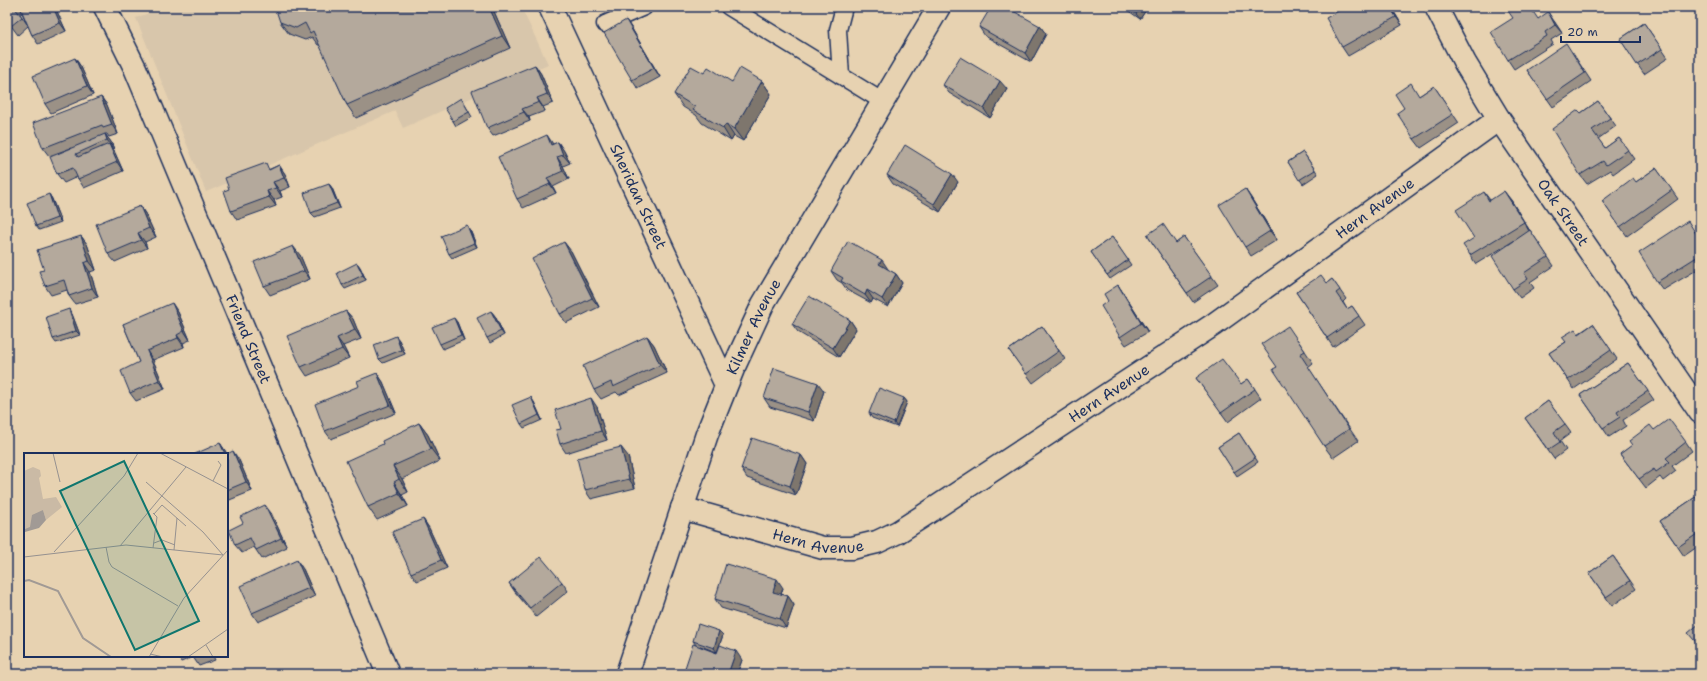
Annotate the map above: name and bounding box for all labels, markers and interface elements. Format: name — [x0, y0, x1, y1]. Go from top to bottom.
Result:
scale bar — [1561, 18, 1640, 44]
text: 20 m — [1567, 24, 1598, 40]
street label: Sheridan Street — [605, 141, 671, 252]
street label: Hern Avenue — [1331, 173, 1418, 244]
street label: Oak Street — [1533, 175, 1593, 250]
street label: Kilmer Avenue — [722, 275, 786, 378]
street label: Friend Street — [221, 292, 276, 387]
street label: Hern Avenue — [1065, 360, 1153, 427]
inset map — [24, 453, 228, 657]
street label: Hern Avenue — [770, 524, 866, 558]

